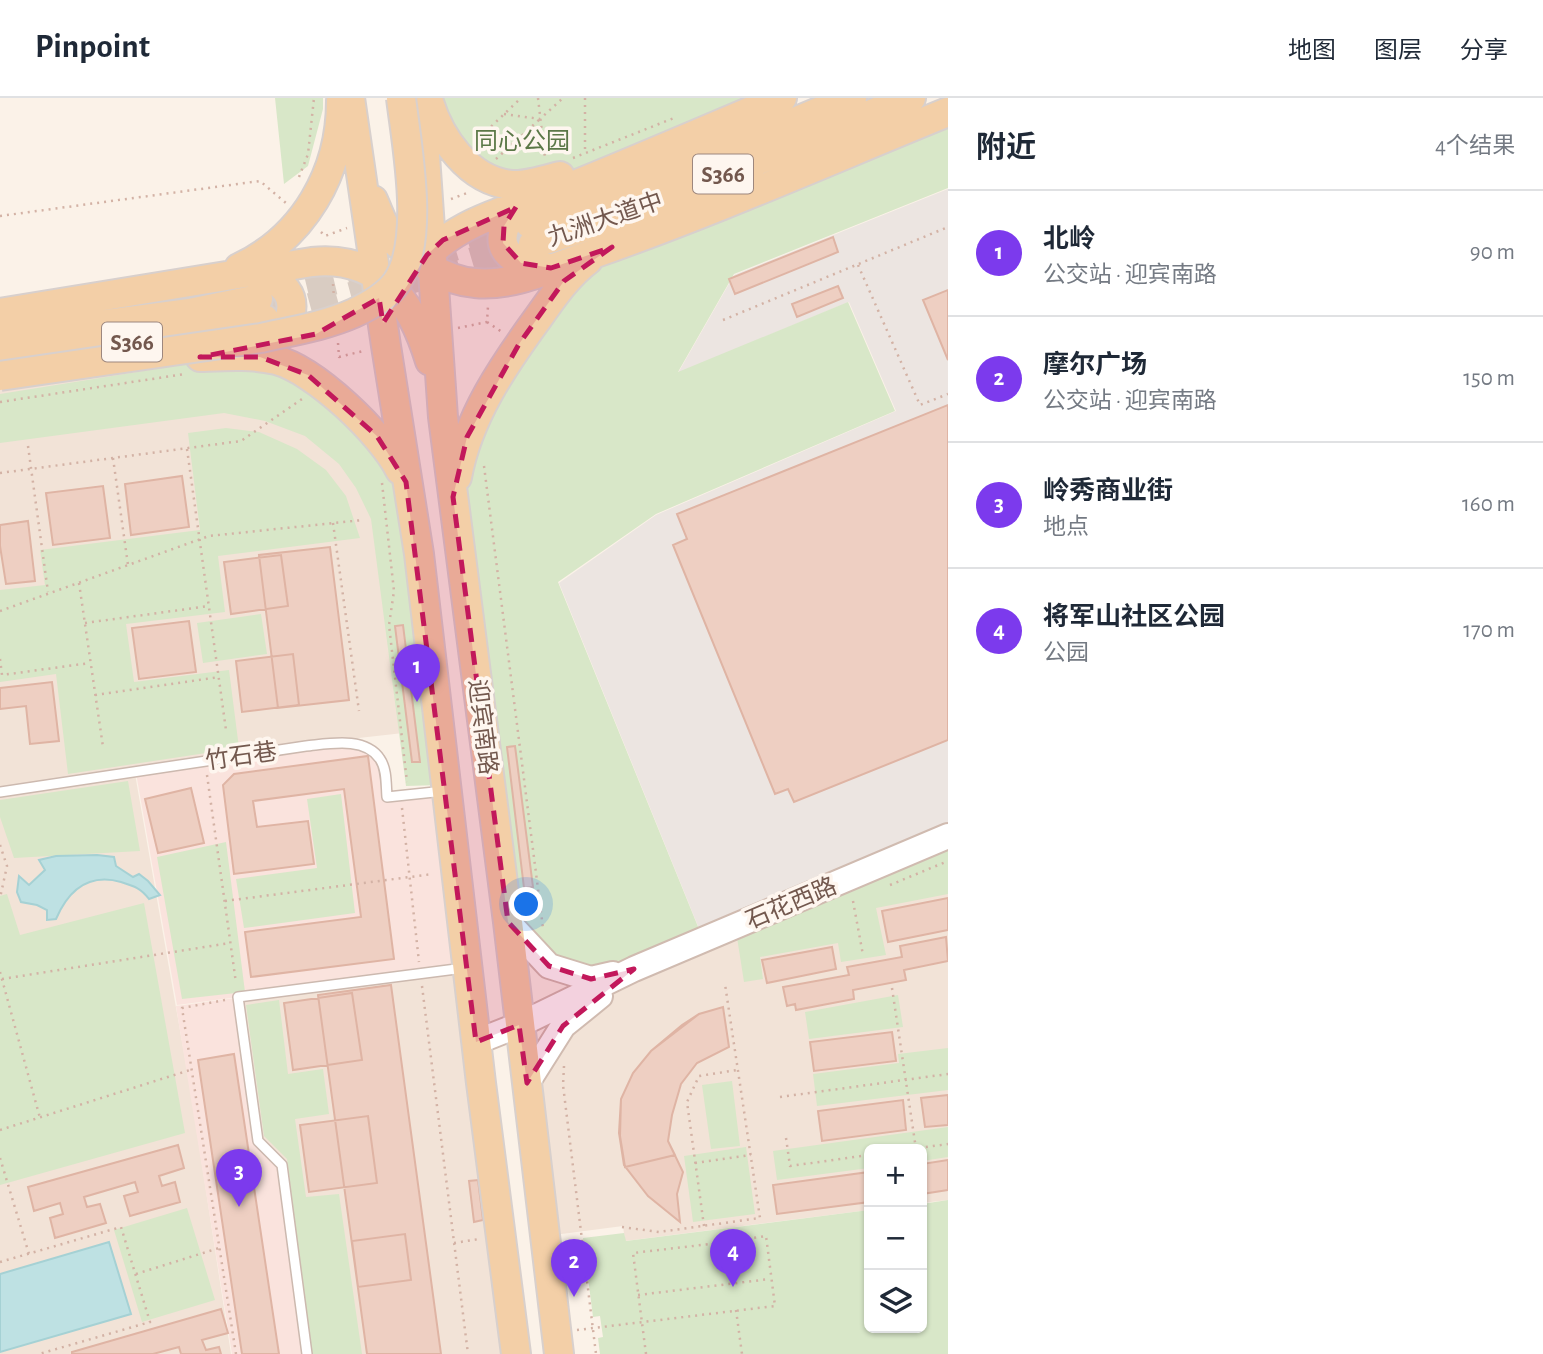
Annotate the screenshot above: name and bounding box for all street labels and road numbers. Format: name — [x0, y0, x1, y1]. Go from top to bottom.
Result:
road number: S366 — [693, 155, 753, 194]
street label: 九洲大道中 — [544, 187, 666, 251]
road number: S366 — [102, 322, 162, 362]
street label: 迎宾南路 — [464, 678, 502, 776]
street label: 竹石巷 — [204, 738, 278, 774]
street label: 石花西路 — [742, 872, 840, 934]

